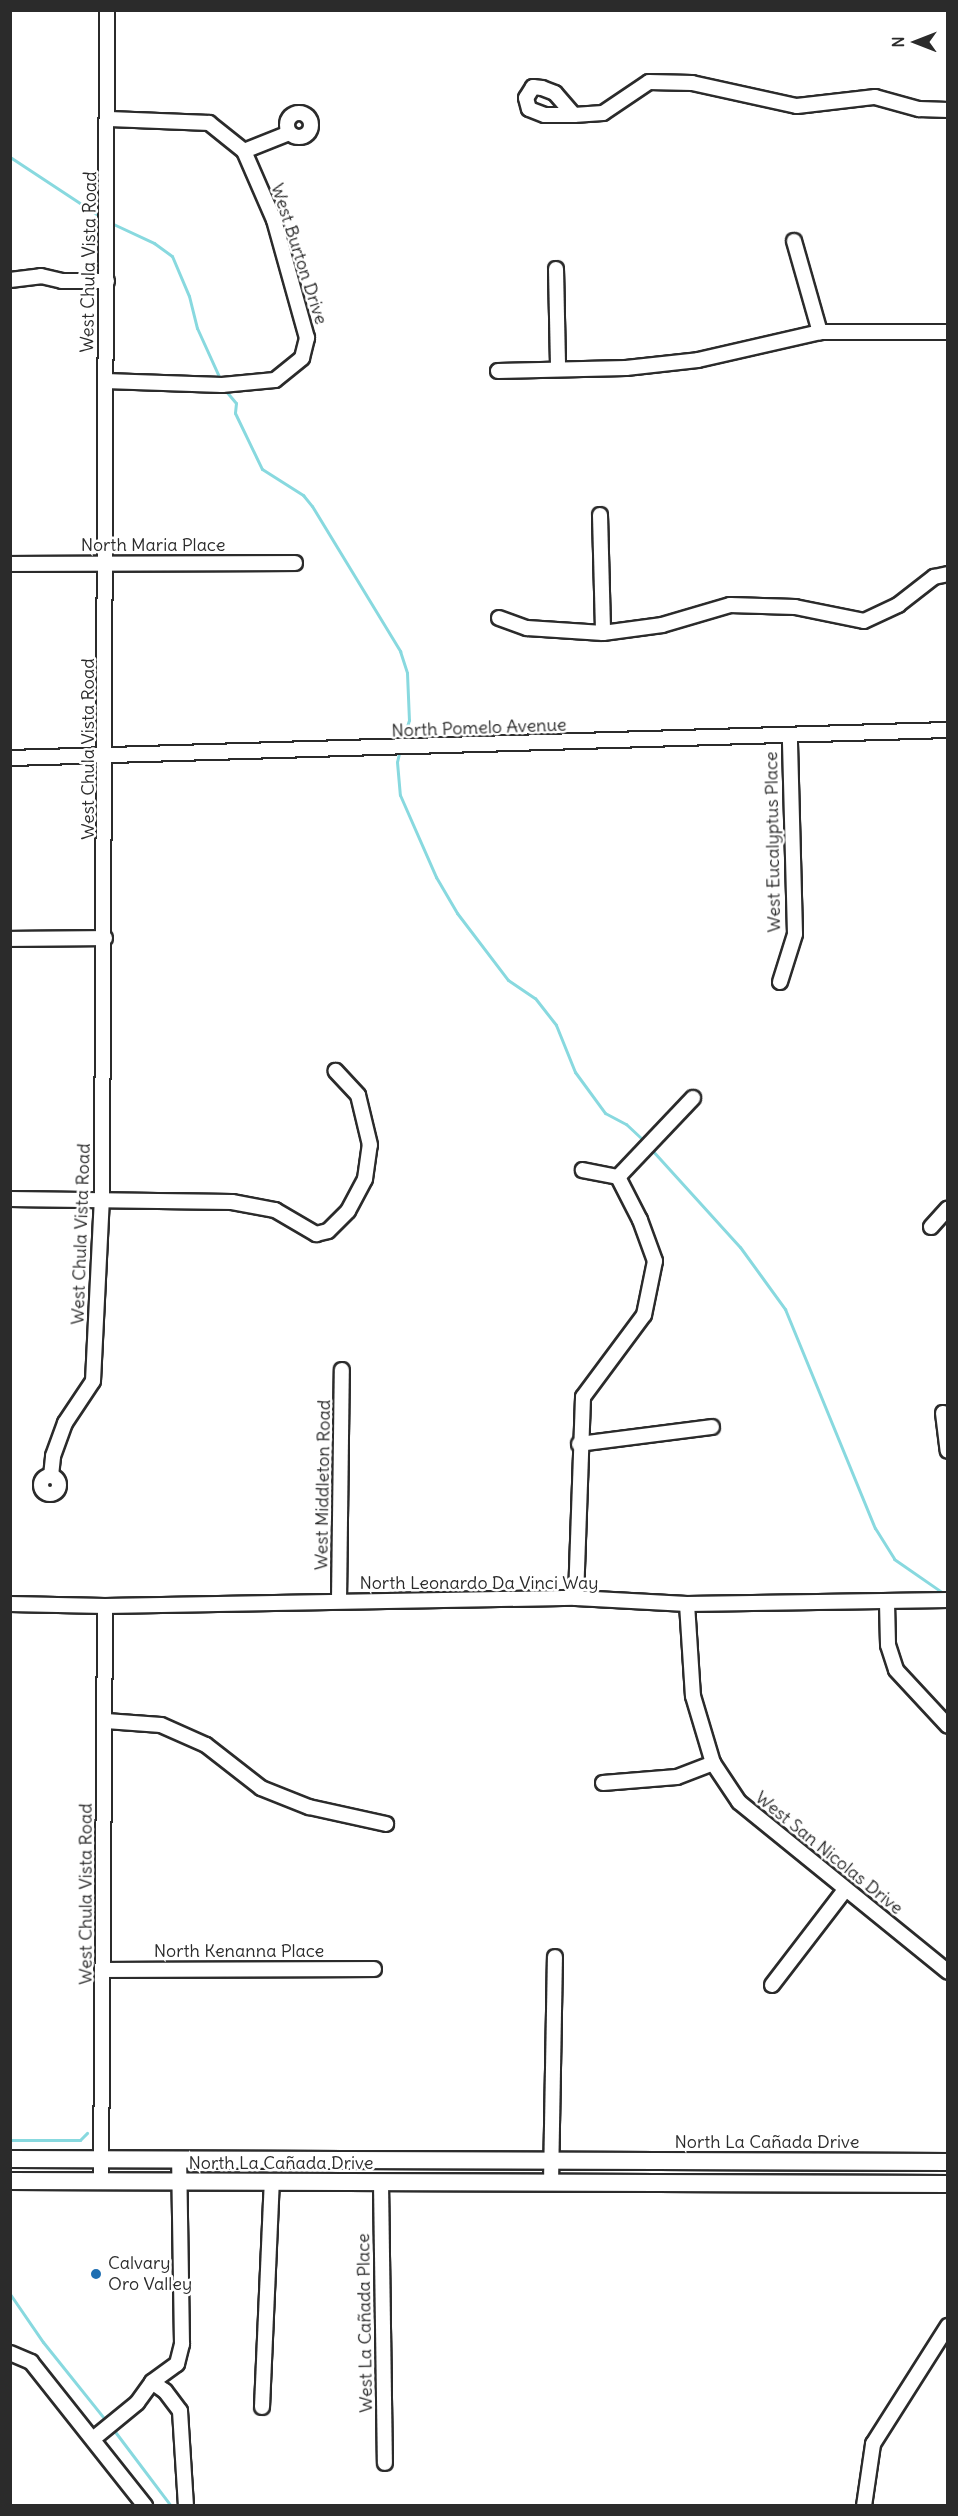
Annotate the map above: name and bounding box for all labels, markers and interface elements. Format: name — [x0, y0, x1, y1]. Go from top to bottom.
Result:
north arrow — [886, 12, 946, 72]
text: N — [888, 36, 908, 48]
street label: West Chula Vista Road — [77, 171, 101, 353]
street label: West Burton Drive — [266, 181, 332, 327]
street label: North Maria Place — [81, 534, 225, 556]
street label: West Chula Vista Road — [77, 658, 99, 840]
street label: North Pomelo Avenue — [391, 714, 567, 742]
street label: West Eucalyptus Place — [761, 751, 785, 933]
street label: West Chula Vista Road — [67, 1143, 95, 1325]
street label: West Middleton Road — [311, 1400, 335, 1570]
street label: North Leonardo Da Vinci Way — [359, 1572, 599, 1594]
street label: West San Nicolas Drive — [751, 1787, 907, 1919]
street label: West Chula Vista Road — [75, 1803, 97, 1985]
street label: North Kenanna Place — [154, 1940, 324, 1962]
street label: North La Cañada Drive — [674, 2131, 860, 2153]
street label: North La Cañada Drive — [188, 2152, 374, 2174]
street label: West La Cañada Place — [353, 2233, 377, 2413]
place label: Calvary Oro Valley — [108, 2253, 192, 2296]
marker: Calvary Oro Valley — [89, 2267, 103, 2281]

